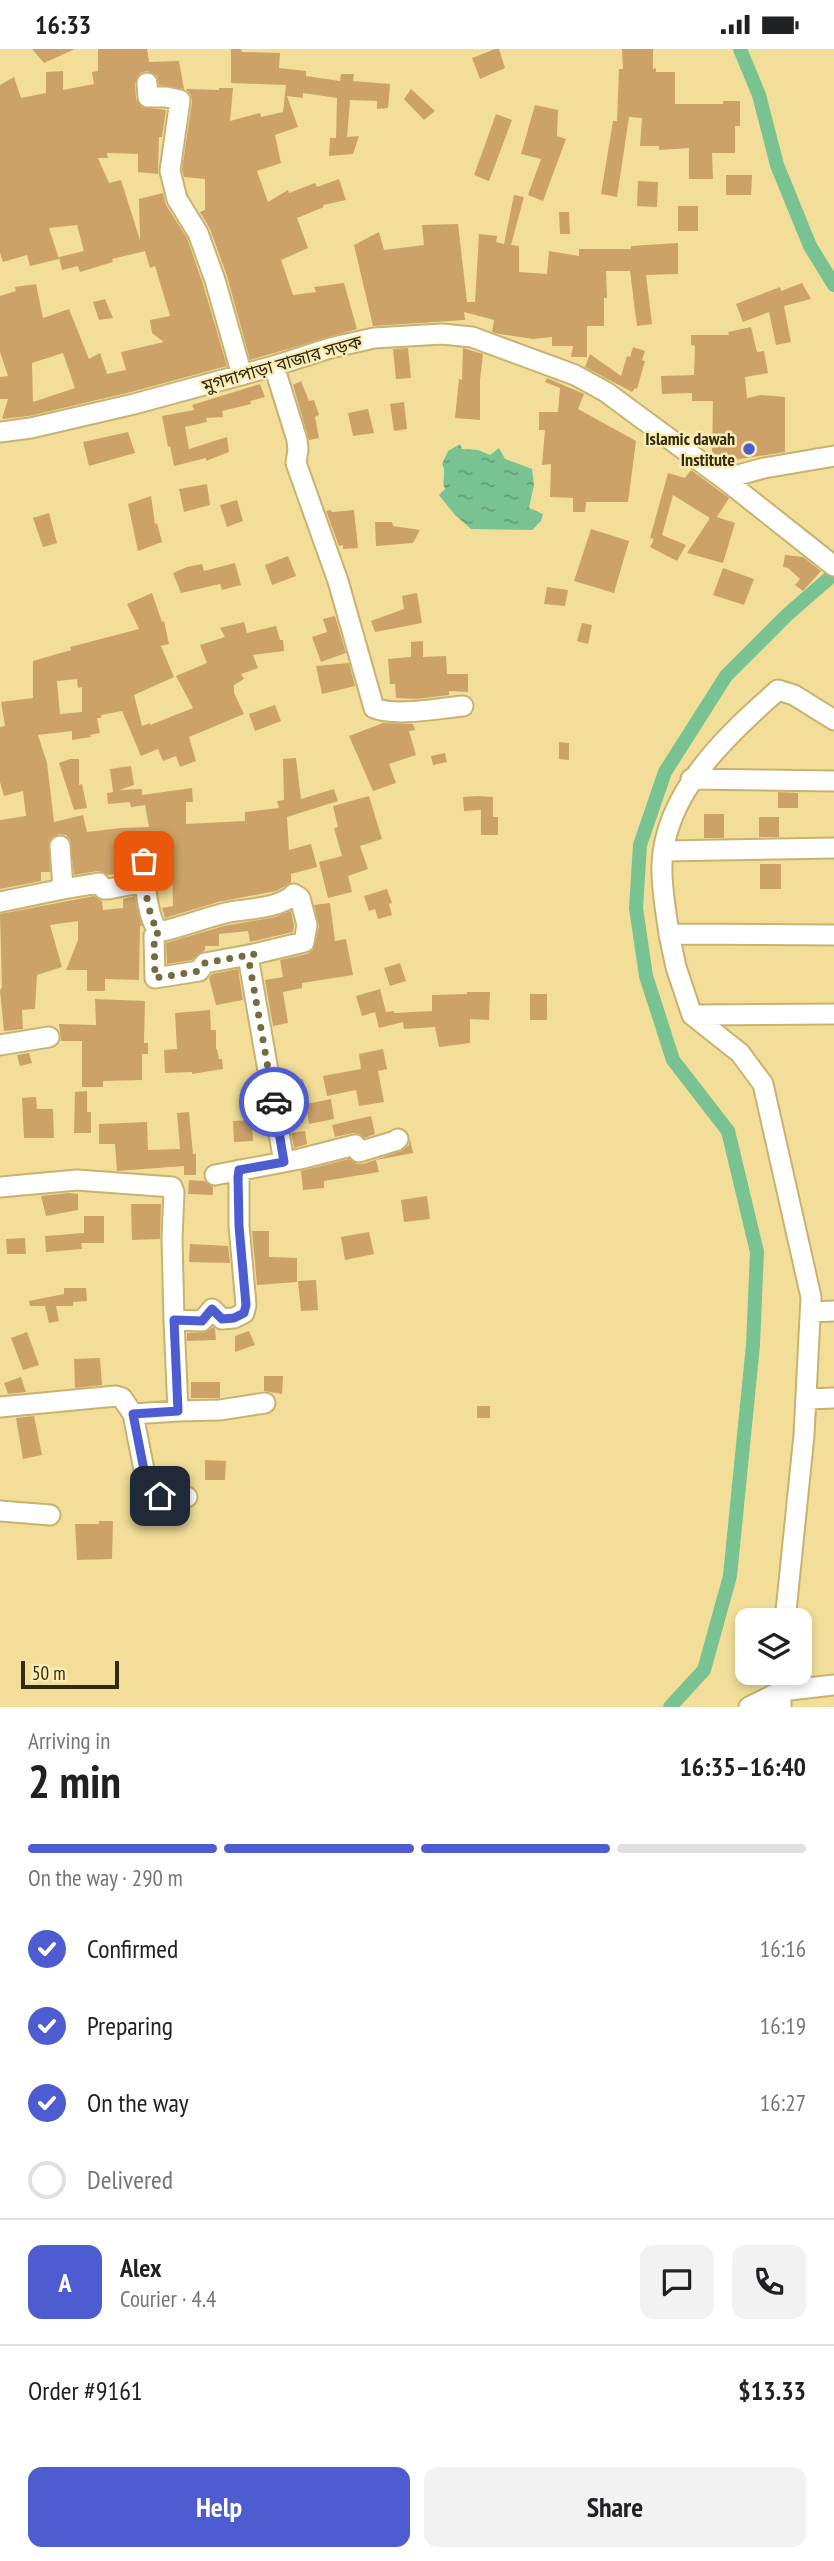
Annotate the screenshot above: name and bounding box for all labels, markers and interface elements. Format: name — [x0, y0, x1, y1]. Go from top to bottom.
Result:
text: 16:33 — [35, 8, 91, 41]
street label: মুগদাপাড়া বাজার সড়ক — [198, 330, 365, 398]
place label: Islamic dawah Institute — [645, 427, 735, 471]
marker: Islamic dawah Institute — [741, 441, 757, 457]
pin — [114, 831, 174, 891]
icon: bag — [125, 842, 163, 880]
courier — [239, 1067, 309, 1137]
icon: car — [255, 1083, 293, 1121]
pin — [130, 1466, 190, 1526]
icon: home — [141, 1477, 179, 1515]
map controls — [735, 1608, 812, 1685]
button: layers — [735, 1608, 812, 1685]
scale bar — [21, 1658, 119, 1690]
text: 50 m — [32, 1661, 66, 1685]
text: Arriving in — [28, 1726, 110, 1755]
text: 16:35–16:40 — [679, 1750, 806, 1783]
text: 2 min — [28, 1751, 121, 1811]
text: On the way · 290 m — [28, 1863, 183, 1892]
icon: check — [28, 1930, 66, 1968]
text: Confirmed — [87, 1932, 178, 1965]
text: 16:16 — [760, 1934, 806, 1963]
icon: check — [28, 2007, 66, 2045]
text: Preparing — [87, 2009, 173, 2042]
text: 16:19 — [760, 2011, 806, 2040]
icon: check — [28, 2084, 66, 2122]
text: On the way — [87, 2086, 189, 2119]
text: 16:27 — [760, 2088, 806, 2117]
text: Delivered — [87, 2163, 173, 2196]
button: chat — [640, 2245, 714, 2319]
button: phone — [732, 2245, 806, 2319]
text: Alex — [120, 2251, 161, 2284]
text: A — [58, 2266, 72, 2299]
text: Courier · 4.4 — [120, 2284, 216, 2313]
text: Order #9161 — [28, 2374, 143, 2407]
text: $13.33 — [738, 2374, 806, 2407]
button: Help — [28, 2467, 410, 2547]
button: Share — [424, 2467, 806, 2547]

